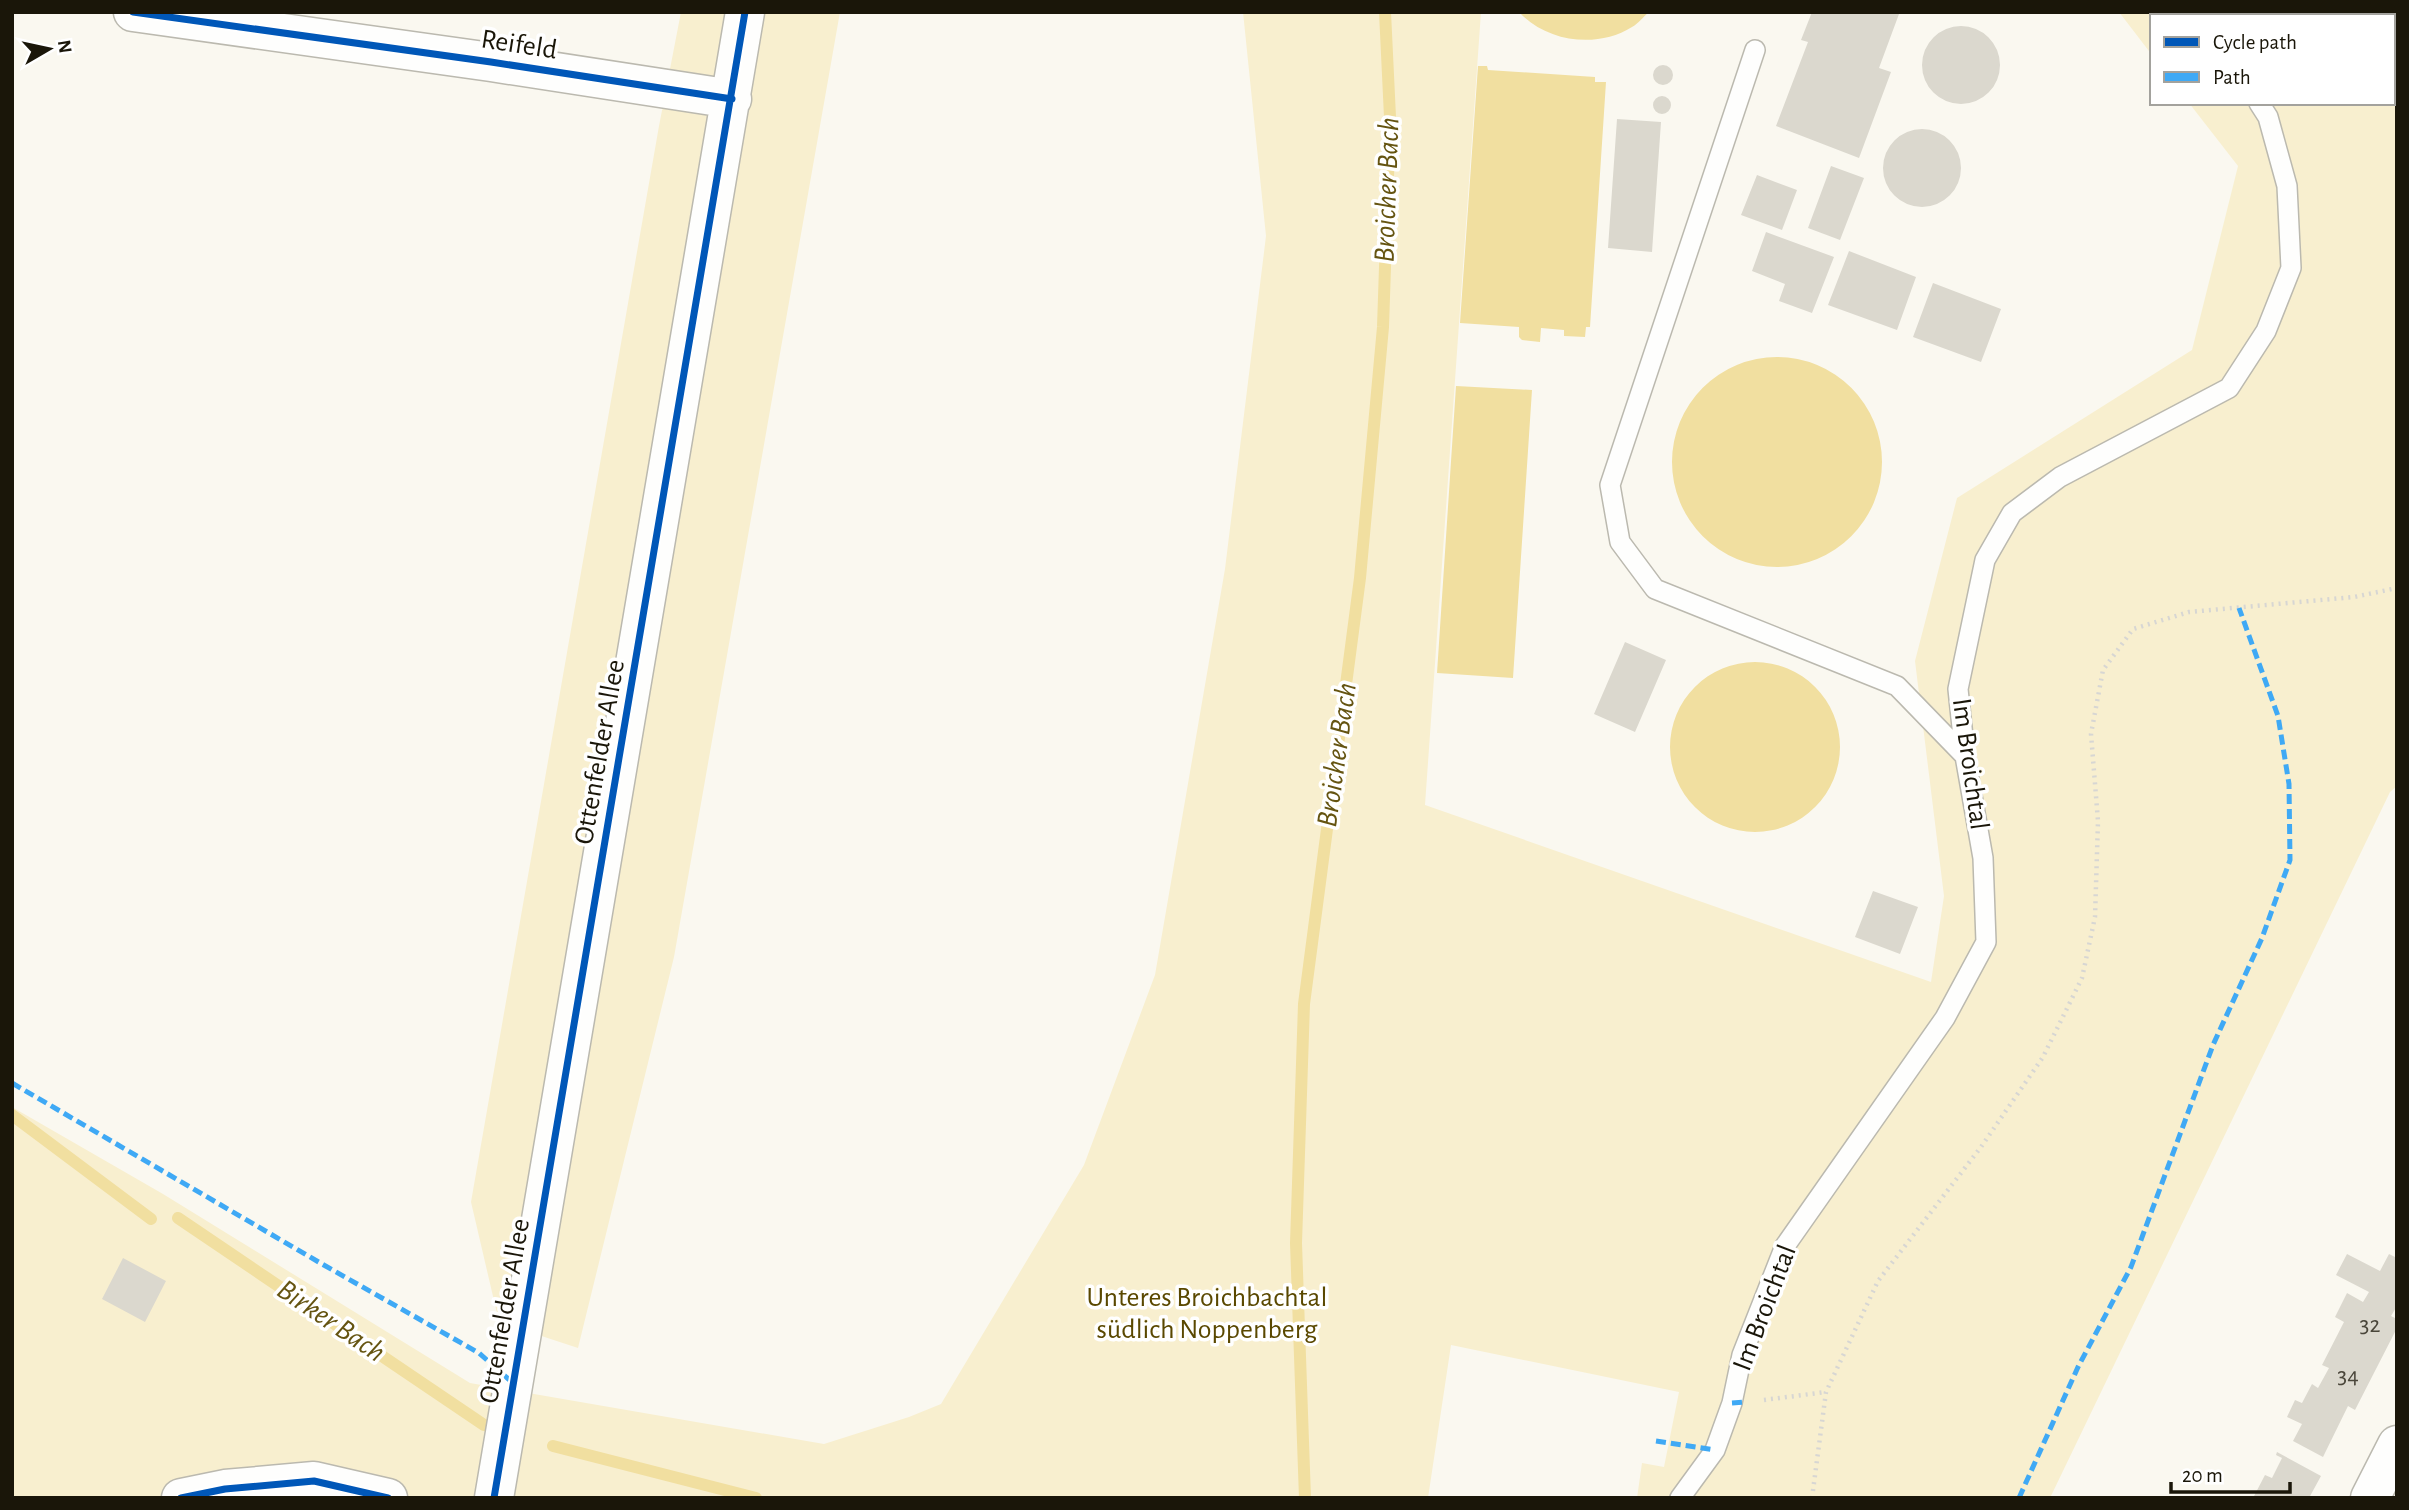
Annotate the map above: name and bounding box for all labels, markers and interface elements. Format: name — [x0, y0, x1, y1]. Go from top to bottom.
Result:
north arrow — [14, 14, 84, 84]
legend — [2150, 14, 2395, 105]
street label: Reifeld — [479, 25, 559, 65]
text: Cycle path — [2213, 32, 2297, 53]
text: N — [54, 39, 75, 55]
text: Path — [2213, 67, 2251, 88]
water label: Broicher Bach — [1369, 117, 1405, 263]
street label: Ottenfelder Allee — [570, 657, 630, 847]
water label: Broicher Bach — [1312, 681, 1362, 829]
street label: Im Broichtal — [1947, 696, 1993, 832]
street label: Ottenfelder Allee — [475, 1216, 535, 1406]
street label: Im Broichtal — [1728, 1241, 1802, 1375]
water label: Birker Bach — [272, 1274, 390, 1368]
park label: Unteres Broichbachtal südlich Noppenberg — [1087, 1284, 1327, 1344]
house number: 32 — [2360, 1313, 2380, 1337]
house number: 34 — [2337, 1364, 2359, 1388]
scale bar — [2171, 1450, 2290, 1494]
text: 20 m — [2182, 1465, 2223, 1486]

